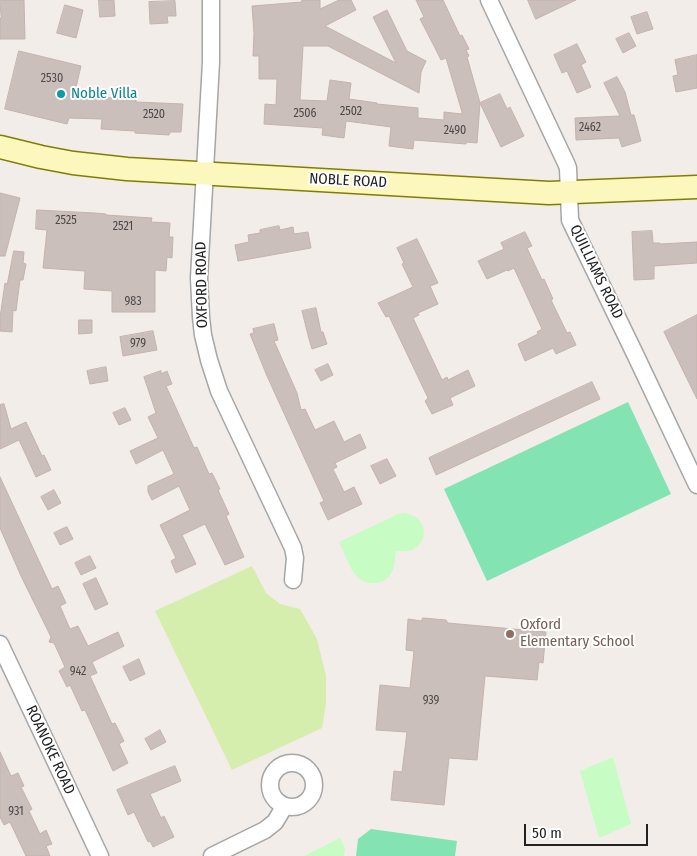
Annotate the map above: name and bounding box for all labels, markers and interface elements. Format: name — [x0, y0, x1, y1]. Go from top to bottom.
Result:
house number: 2530 — [41, 72, 63, 86]
place label: Noble Villa — [71, 85, 137, 103]
marker: Noble Villa — [55, 88, 67, 100]
house number: 2502 — [340, 105, 362, 119]
house number: 2506 — [293, 107, 317, 121]
house number: 2520 — [143, 108, 165, 122]
house number: 2462 — [579, 121, 601, 135]
house number: 2490 — [444, 124, 466, 138]
street label: NOBLE ROAD — [309, 170, 387, 192]
house number: 2525 — [55, 214, 77, 228]
house number: 2521 — [113, 220, 133, 234]
street label: QUILLIAMS ROAD — [565, 222, 627, 322]
street label: OXFORD ROAD — [192, 242, 212, 328]
house number: 983 — [124, 295, 142, 309]
house number: 979 — [130, 337, 146, 351]
place label: Oxford Elementary School — [520, 616, 634, 651]
marker: Oxford Elementary School — [504, 628, 516, 640]
house number: 942 — [70, 665, 86, 679]
house number: 939 — [423, 694, 439, 708]
street label: ROANOKE ROAD — [22, 703, 78, 797]
house number: 931 — [8, 805, 24, 819]
scale bar — [527, 814, 651, 846]
text: 50 m — [532, 824, 562, 842]

